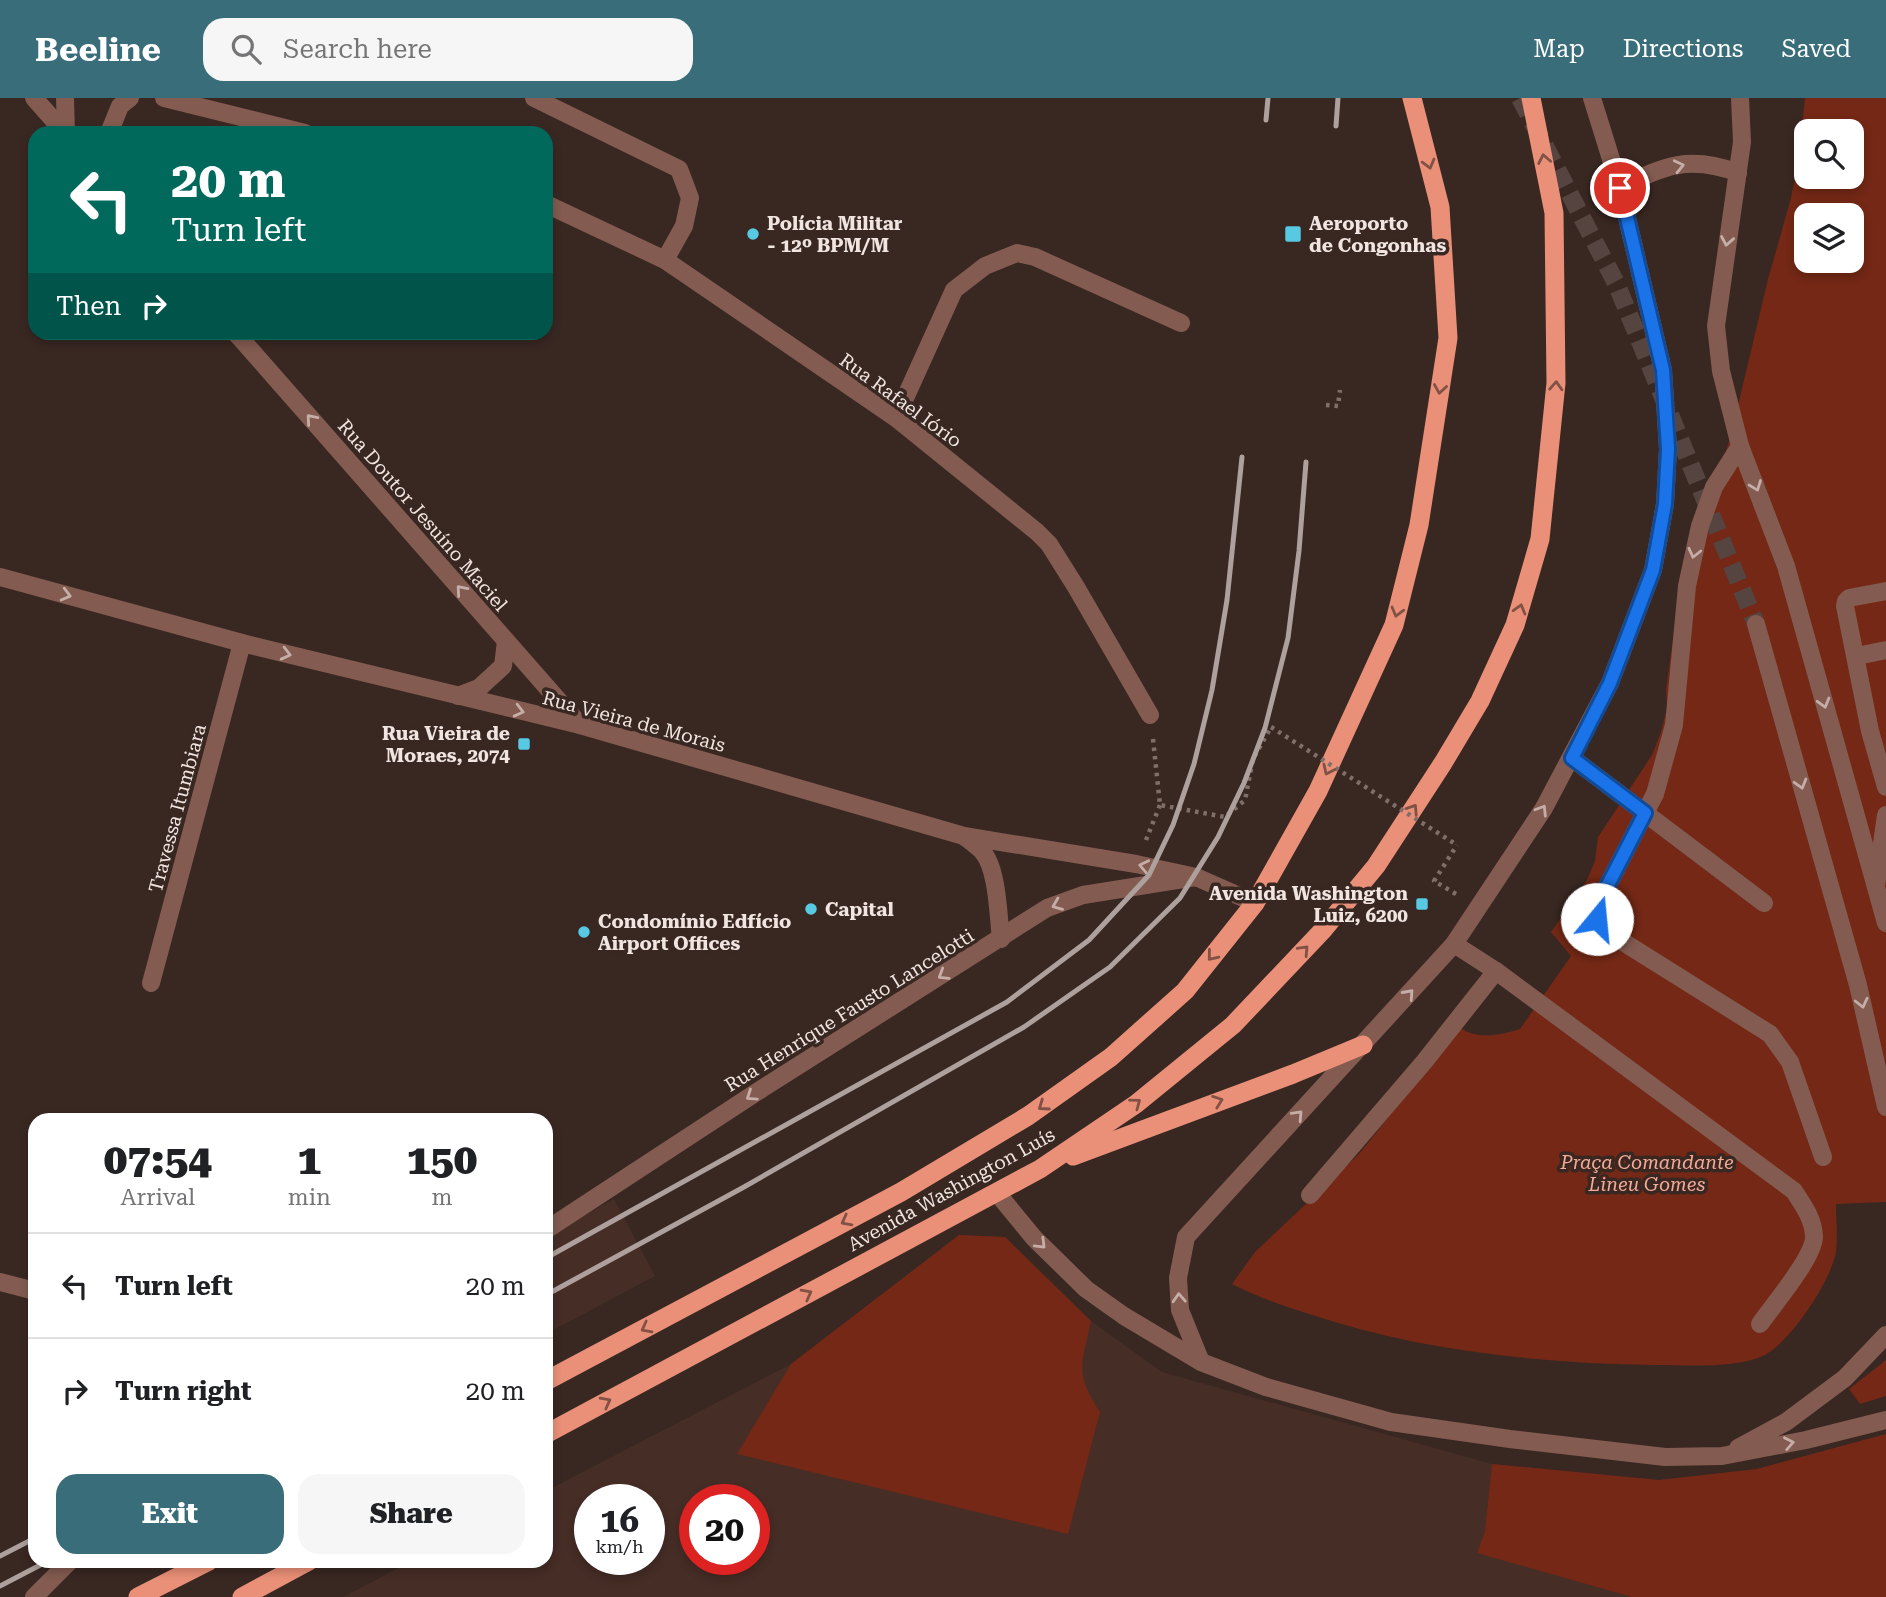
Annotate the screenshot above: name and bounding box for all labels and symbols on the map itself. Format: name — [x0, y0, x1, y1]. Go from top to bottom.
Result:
one-way arrow — [1537, 153, 1552, 165]
one-way arrow — [1421, 158, 1435, 170]
pin — [1590, 158, 1650, 218]
one-way arrow — [1673, 159, 1685, 174]
place label: Polícia Militar - 12º BPM/M — [767, 212, 903, 257]
place label: Aeroporto de Congonhas — [1309, 212, 1446, 257]
marker: Aeroporto de Congonhas — [1283, 224, 1303, 244]
marker: Polícia Militar - 12º BPM/M — [745, 226, 761, 242]
one-way arrow — [1720, 235, 1735, 247]
street label: Rua Rafael Iório — [835, 348, 966, 452]
one-way arrow — [1548, 380, 1563, 391]
one-way arrow — [1433, 383, 1448, 395]
one-way arrow — [307, 414, 319, 427]
street label: Rua Doutor Jesuíno Maciel — [333, 415, 512, 616]
one-way arrow — [1747, 480, 1761, 492]
one-way arrow — [1688, 546, 1703, 558]
one-way arrow — [457, 585, 469, 598]
one-way arrow — [60, 587, 72, 601]
one-way arrow — [1511, 603, 1526, 615]
one-way arrow — [1391, 606, 1405, 618]
one-way arrow — [280, 646, 292, 660]
street label: Rua Vieira de Morais — [540, 686, 728, 757]
one-way arrow — [1816, 697, 1831, 709]
one-way arrow — [513, 703, 525, 717]
street label: Travessa Itumbiara — [144, 721, 211, 895]
place label: Rua Vieira de Moraes, 2074 — [382, 722, 510, 767]
marker: Rua Vieira de Moraes, 2074 — [516, 736, 532, 752]
one-way arrow — [1322, 763, 1336, 775]
one-way arrow — [1793, 778, 1808, 790]
one-way arrow — [1405, 804, 1418, 817]
one-way arrow — [1533, 805, 1546, 818]
one-way arrow — [1138, 860, 1150, 874]
place label: Avenida Washington Luiz, 6200 — [1209, 882, 1408, 927]
position arrow — [1560, 882, 1634, 956]
one-way arrow — [1052, 896, 1064, 910]
marker: Avenida Washington Luiz, 6200 — [1414, 896, 1430, 912]
place label: Capital — [825, 898, 894, 921]
marker: Capital — [803, 901, 819, 917]
place label: Condomínio Edfício Airport Offices — [598, 910, 791, 955]
marker: Condomínio Edfício Airport Offices — [576, 924, 592, 940]
street label: Rua Henrique Fausto Lancelotti — [720, 924, 978, 1097]
one-way arrow — [1296, 945, 1309, 958]
one-way arrow — [1208, 949, 1221, 961]
one-way arrow — [938, 967, 951, 980]
one-way arrow — [1400, 989, 1413, 1002]
one-way arrow — [1854, 997, 1868, 1009]
one-way arrow — [745, 1088, 758, 1101]
one-way arrow — [1211, 1095, 1223, 1109]
one-way arrow — [1038, 1098, 1051, 1110]
one-way arrow — [1129, 1099, 1141, 1111]
one-way arrow — [1290, 1110, 1302, 1123]
street label: Avenida Washington Luís — [844, 1123, 1059, 1256]
park label: Praça Comandante Lineu Gomes — [1559, 1151, 1734, 1196]
one-way arrow — [841, 1213, 854, 1226]
one-way arrow — [1033, 1236, 1046, 1249]
one-way arrow — [800, 1289, 812, 1303]
one-way arrow — [1172, 1292, 1187, 1303]
one-way arrow — [640, 1320, 653, 1333]
one-way arrow — [599, 1397, 611, 1410]
one-way arrow — [1783, 1437, 1795, 1452]
speed limit sign: 20 — [679, 1484, 770, 1575]

